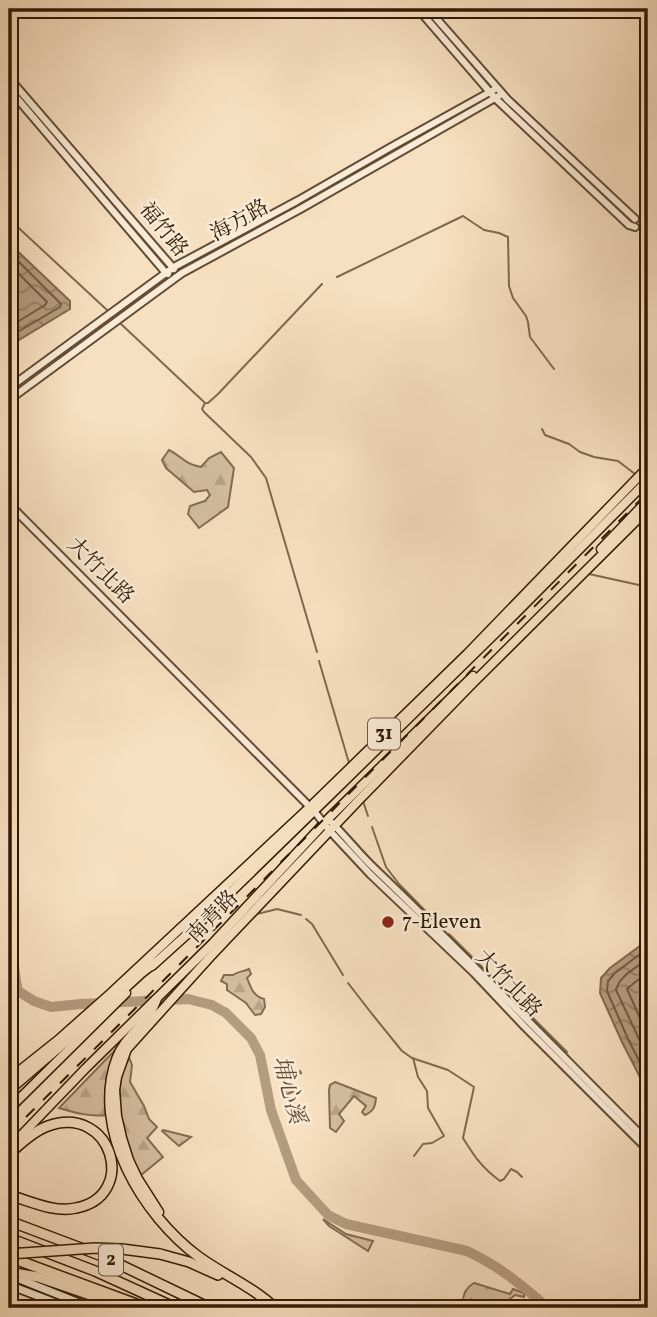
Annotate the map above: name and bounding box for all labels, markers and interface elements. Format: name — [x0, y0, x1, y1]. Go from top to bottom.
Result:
street label: 海方路 — [205, 193, 275, 249]
street label: 福竹路 — [132, 196, 194, 264]
street label: 大竹北路 — [60, 531, 140, 611]
road number: 31 — [368, 719, 400, 750]
street label: 南青路 — [181, 884, 245, 950]
place label: 7-Eleven — [402, 908, 482, 937]
marker: 7-Eleven — [380, 914, 396, 930]
street label: 大竹北路 — [468, 944, 548, 1024]
water label: 埔心溪 — [264, 1053, 313, 1130]
road number: 2 — [99, 1244, 123, 1276]

